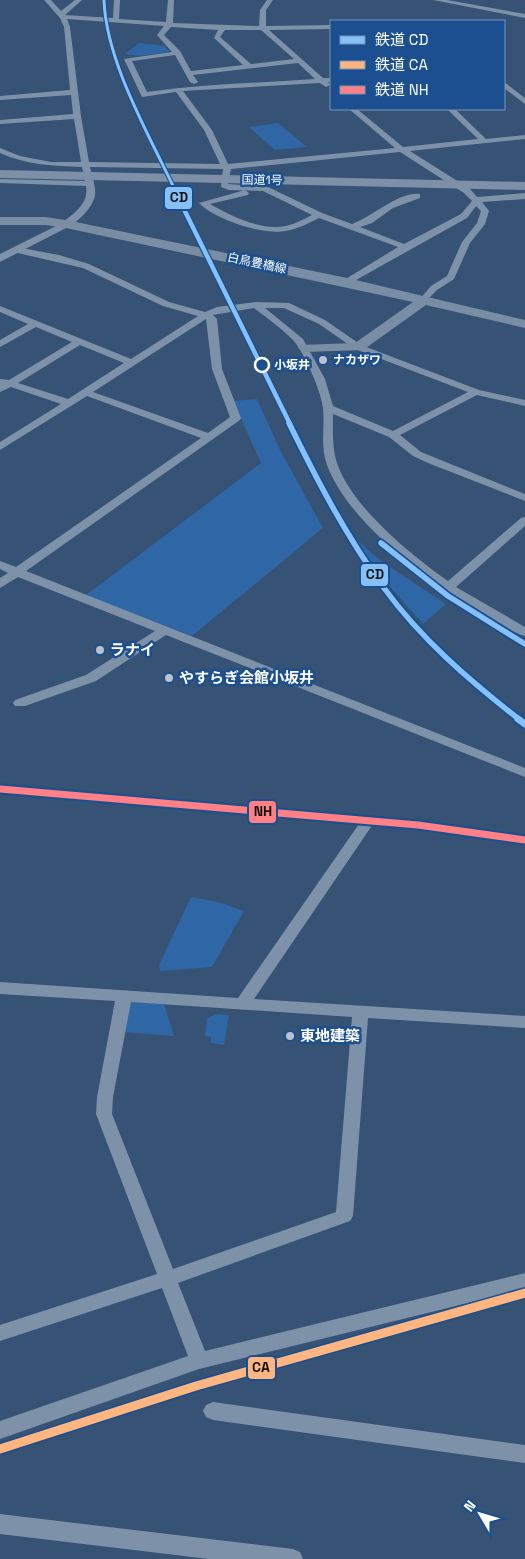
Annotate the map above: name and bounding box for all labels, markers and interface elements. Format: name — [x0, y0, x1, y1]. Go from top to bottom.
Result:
legend — [330, 20, 505, 110]
text: 鉄道 CD — [375, 30, 428, 49]
text: 鉄道 CA — [375, 55, 428, 74]
text: 鉄道 NH — [375, 80, 429, 99]
street label: 国道1号 — [241, 172, 283, 188]
line badge: CD — [164, 186, 193, 210]
text: CD — [170, 188, 188, 206]
street label: 白鳥豊橋線 — [226, 249, 288, 277]
place label: ナカザワ — [333, 352, 381, 368]
marker: ナカザワ — [317, 354, 329, 366]
marker: 小坂井 — [254, 357, 270, 373]
place label: 小坂井 — [274, 357, 310, 373]
line badge: CD — [360, 563, 389, 587]
text: CD — [366, 565, 384, 583]
place label: ラナイ — [110, 640, 155, 659]
marker: ラナイ — [94, 644, 106, 656]
place label: やすらぎ会館小坂井 — [179, 668, 314, 687]
marker: やすらぎ会館小坂井 — [163, 672, 175, 684]
line badge: NH — [248, 800, 277, 824]
text: NH — [254, 802, 272, 820]
place label: 東地建築 — [300, 1026, 360, 1045]
marker: 東地建築 — [284, 1030, 296, 1042]
line badge: CA — [247, 1356, 276, 1380]
text: CA — [252, 1358, 270, 1376]
north arrow — [455, 1489, 505, 1539]
text: N — [460, 1497, 480, 1515]

